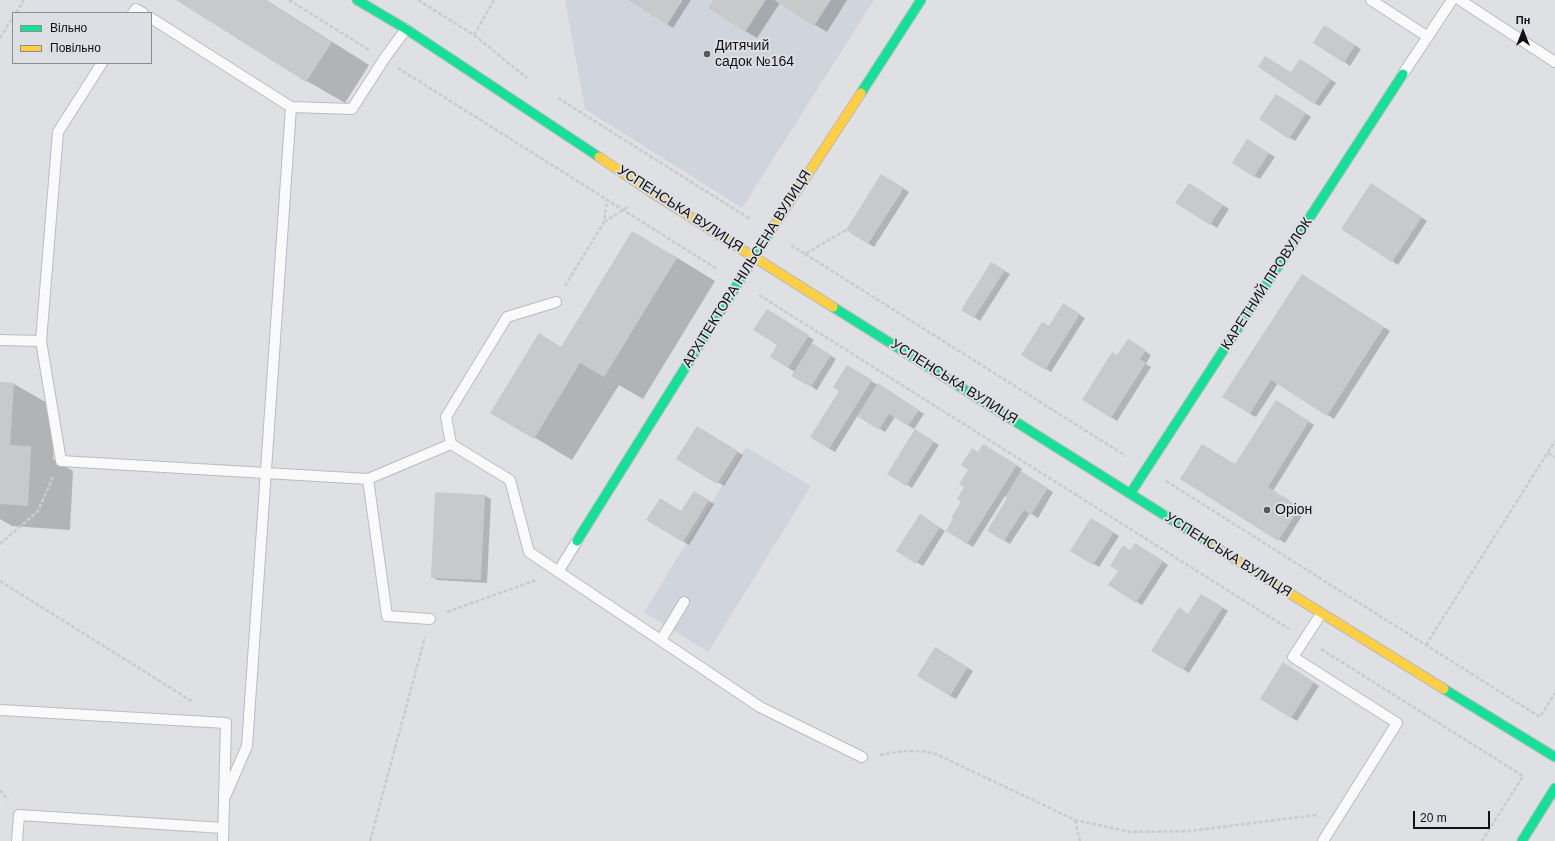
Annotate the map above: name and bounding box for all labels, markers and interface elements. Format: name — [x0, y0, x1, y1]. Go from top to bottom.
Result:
legend — [12, 12, 152, 64]
north arrow — [1503, 12, 1543, 52]
text: Пн — [1516, 14, 1530, 26]
text: Вільно — [50, 21, 87, 35]
place label: Дитячий садок №164 — [715, 38, 794, 70]
text: Повільно — [50, 41, 101, 55]
marker: Дитячий садок №164 — [702, 49, 712, 59]
street label: УСПЕНСЬКА ВУЛИЦЯ — [614, 162, 746, 256]
street label: АРХІТЕКТОРА НІЛЬСЕНА ВУЛИЦЯ — [679, 167, 815, 371]
street label: КАРЕТНИЙ ПРОВУЛОК — [1218, 215, 1316, 353]
street label: УСПЕНСЬКА ВУЛИЦЯ — [888, 336, 1020, 428]
place label: Оріон — [1275, 502, 1312, 518]
marker: Оріон — [1262, 505, 1272, 515]
street label: УСПЕНСЬКА ВУЛИЦЯ — [1162, 509, 1294, 601]
scale bar — [1415, 803, 1492, 829]
text: 20 m — [1420, 811, 1447, 825]

